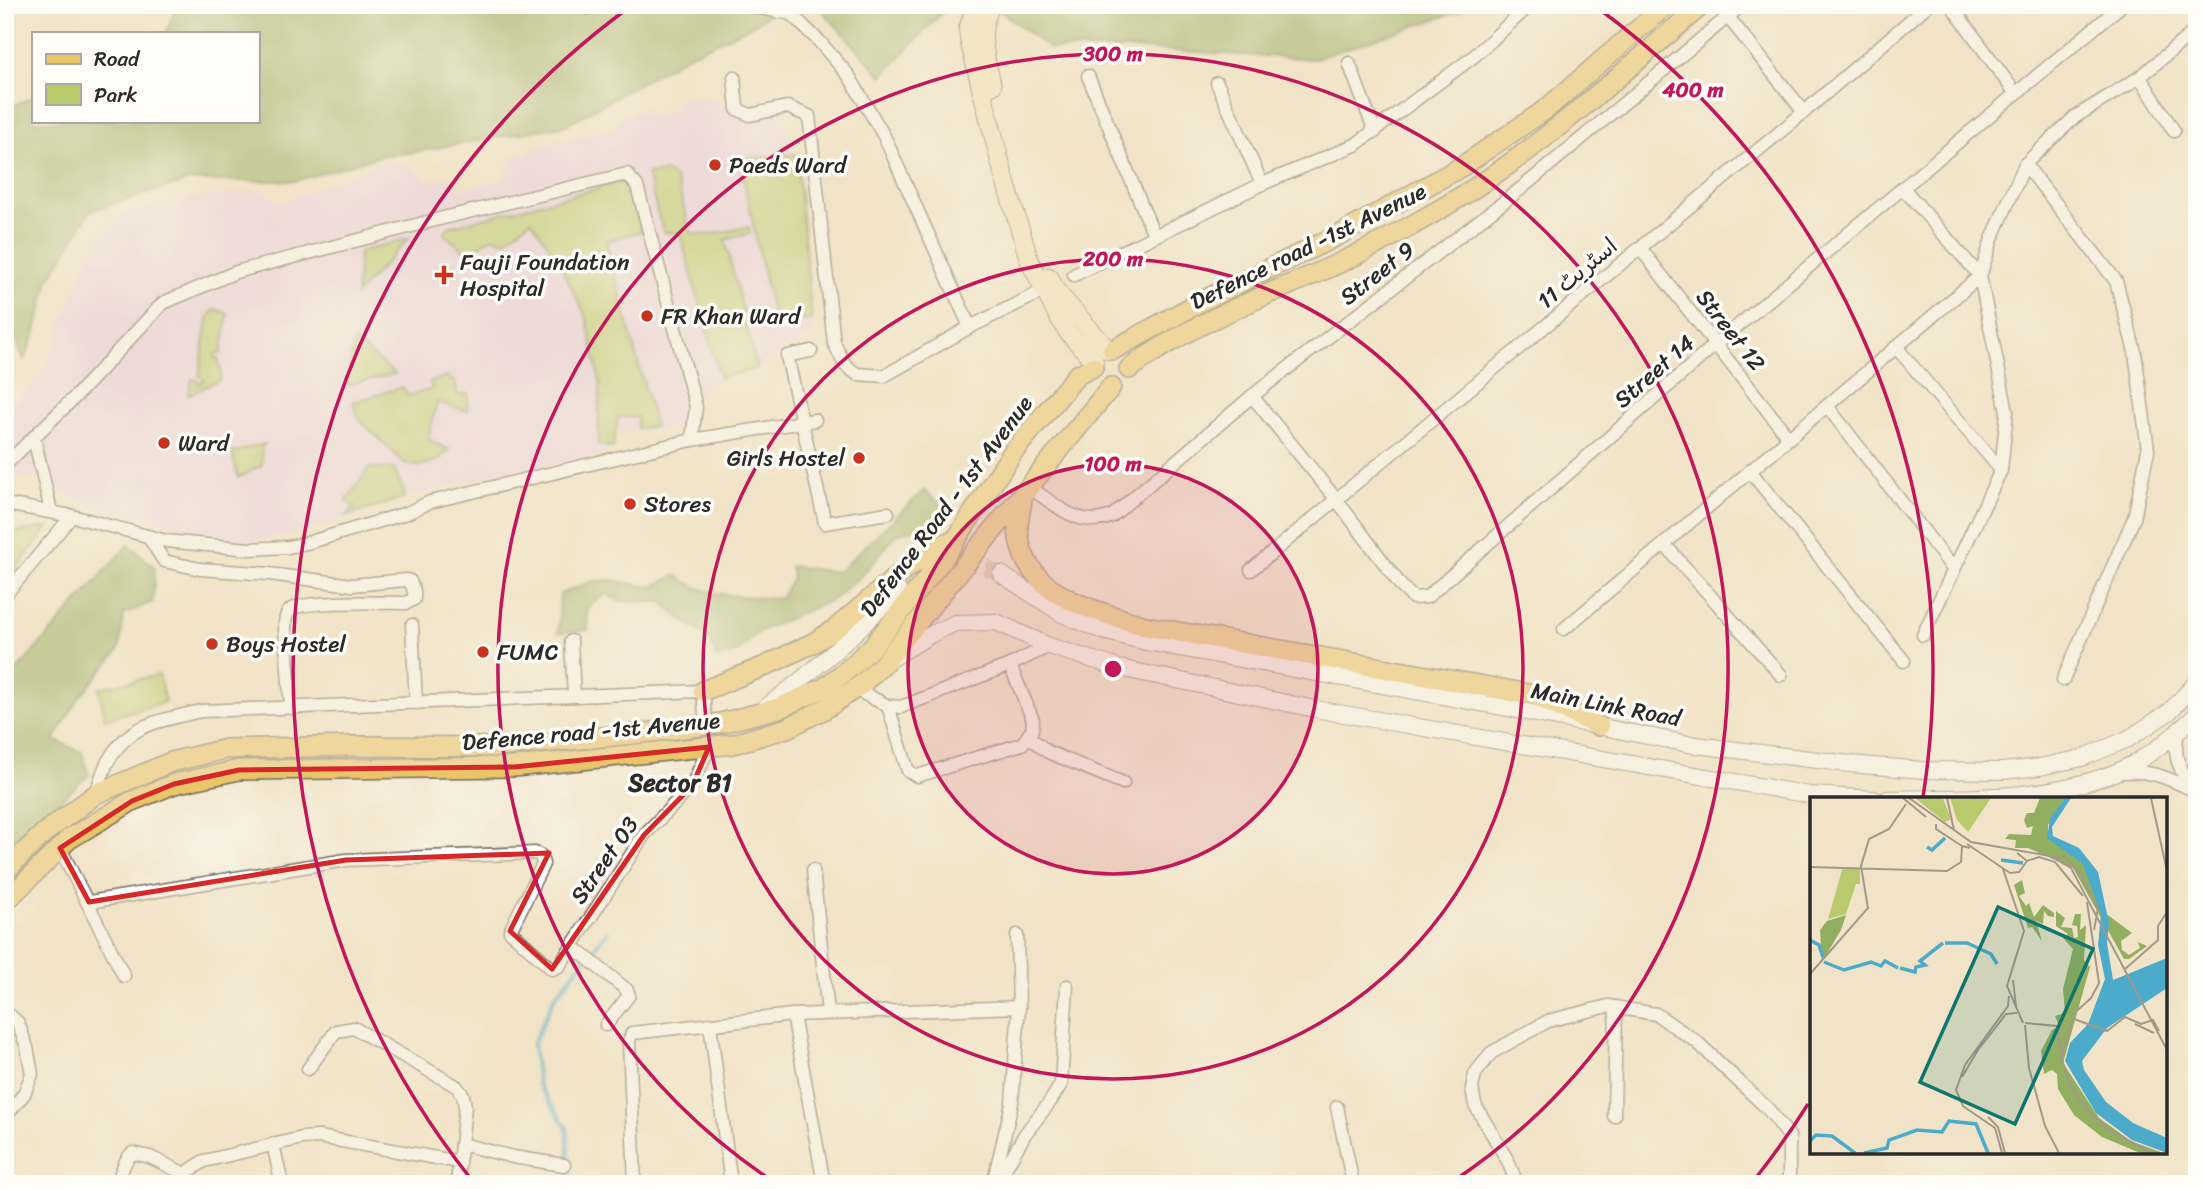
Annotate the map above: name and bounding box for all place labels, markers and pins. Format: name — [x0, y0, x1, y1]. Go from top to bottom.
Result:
place label: Paeds Ward — [729, 145, 848, 186]
marker: Paeds Ward — [707, 157, 723, 173]
place label: Fauji Foundation Hospital — [460, 242, 629, 309]
marker: Fauji Foundation Hospital — [434, 265, 454, 285]
place label: FR Khan Ward — [661, 296, 802, 337]
marker: FR Khan Ward — [639, 308, 655, 324]
place label: Ward — [178, 423, 231, 464]
marker: Ward — [156, 435, 172, 451]
place label: Girls Hostel — [727, 438, 845, 479]
marker: Girls Hostel — [851, 450, 867, 466]
place label: Stores — [644, 484, 711, 525]
marker: Stores — [622, 496, 638, 512]
place label: Boys Hostel — [226, 624, 346, 665]
place label: FUMC — [497, 632, 558, 673]
marker: Boys Hostel — [204, 636, 220, 652]
marker: FUMC — [475, 644, 491, 660]
centre of rings — [1101, 657, 1125, 681]

